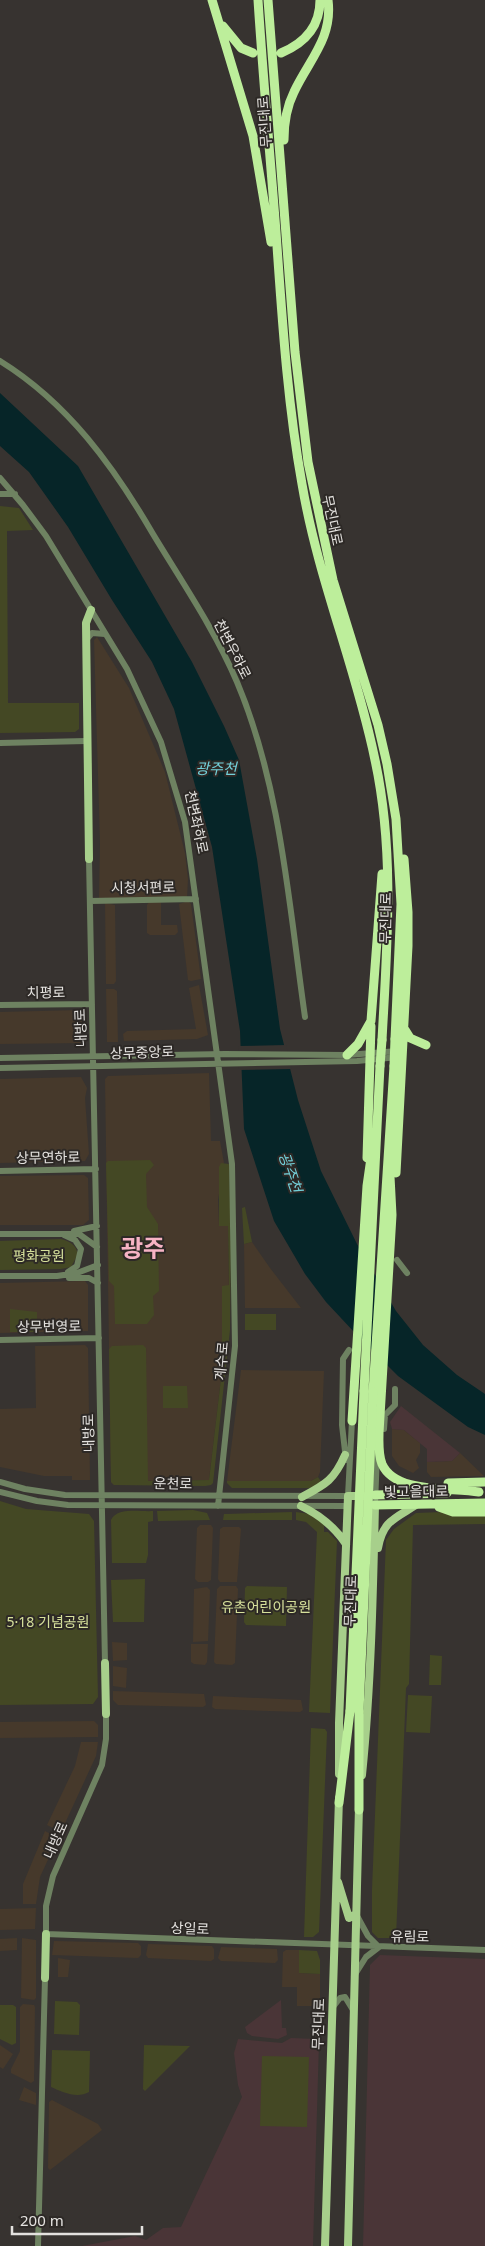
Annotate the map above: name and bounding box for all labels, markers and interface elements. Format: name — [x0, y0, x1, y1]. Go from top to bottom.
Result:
street label: 무진대로 — [253, 96, 275, 148]
street label: 무진대로 — [318, 493, 348, 547]
street label: 천변우하로 — [210, 616, 256, 682]
water label: 광주천 — [195, 758, 239, 778]
street label: 천변좌하로 — [181, 789, 213, 856]
street label: 시청서편로 — [111, 877, 175, 897]
street label: 무진대로 — [375, 892, 395, 944]
street label: 치평로 — [27, 982, 66, 1002]
street label: 내방로 — [70, 1008, 90, 1048]
street label: 상무중앙로 — [109, 1041, 175, 1063]
street label: 상무연하로 — [16, 1147, 80, 1167]
water label: 광주천 — [275, 1149, 308, 1197]
district label: 광주 — [121, 1231, 165, 1264]
park label: 평화공원 — [13, 1246, 65, 1265]
street label: 상무번영로 — [17, 1316, 81, 1336]
street label: 계수로 — [210, 1341, 232, 1381]
street label: 내방로 — [78, 1413, 98, 1452]
street label: 운천로 — [154, 1473, 193, 1493]
street label: 빛고을대로 — [384, 1481, 448, 1501]
street label: 무진대로 — [340, 1575, 360, 1627]
park label: 유촌어린이공원 — [221, 1597, 311, 1616]
park label: 5·18 기념공원 — [7, 1612, 89, 1631]
street label: 내방로 — [38, 1818, 72, 1862]
street label: 상일로 — [170, 1918, 210, 1938]
street label: 유림로 — [391, 1926, 430, 1946]
street label: 무진대로 — [308, 1998, 328, 2050]
scale bar — [12, 2204, 142, 2236]
text: 200 m — [20, 2210, 64, 2230]

